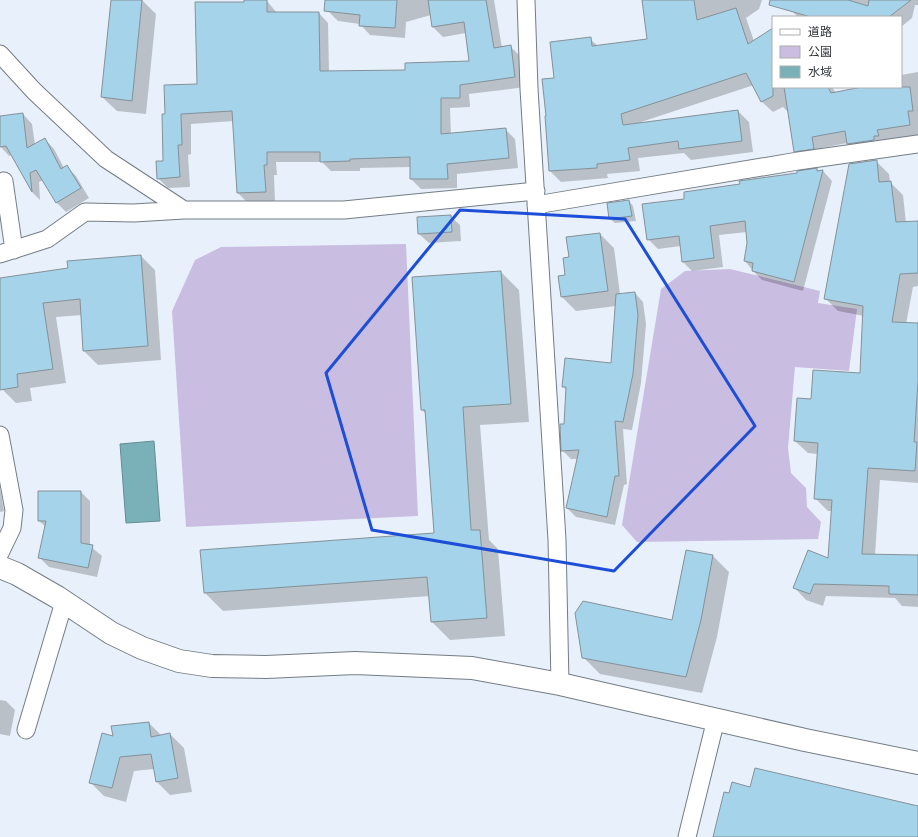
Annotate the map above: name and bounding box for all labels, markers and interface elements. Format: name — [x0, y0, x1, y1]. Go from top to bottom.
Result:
legend — [772, 16, 902, 88]
text: 道路 — [808, 24, 832, 39]
text: 公園 — [808, 44, 832, 59]
text: 水域 — [808, 64, 832, 79]

